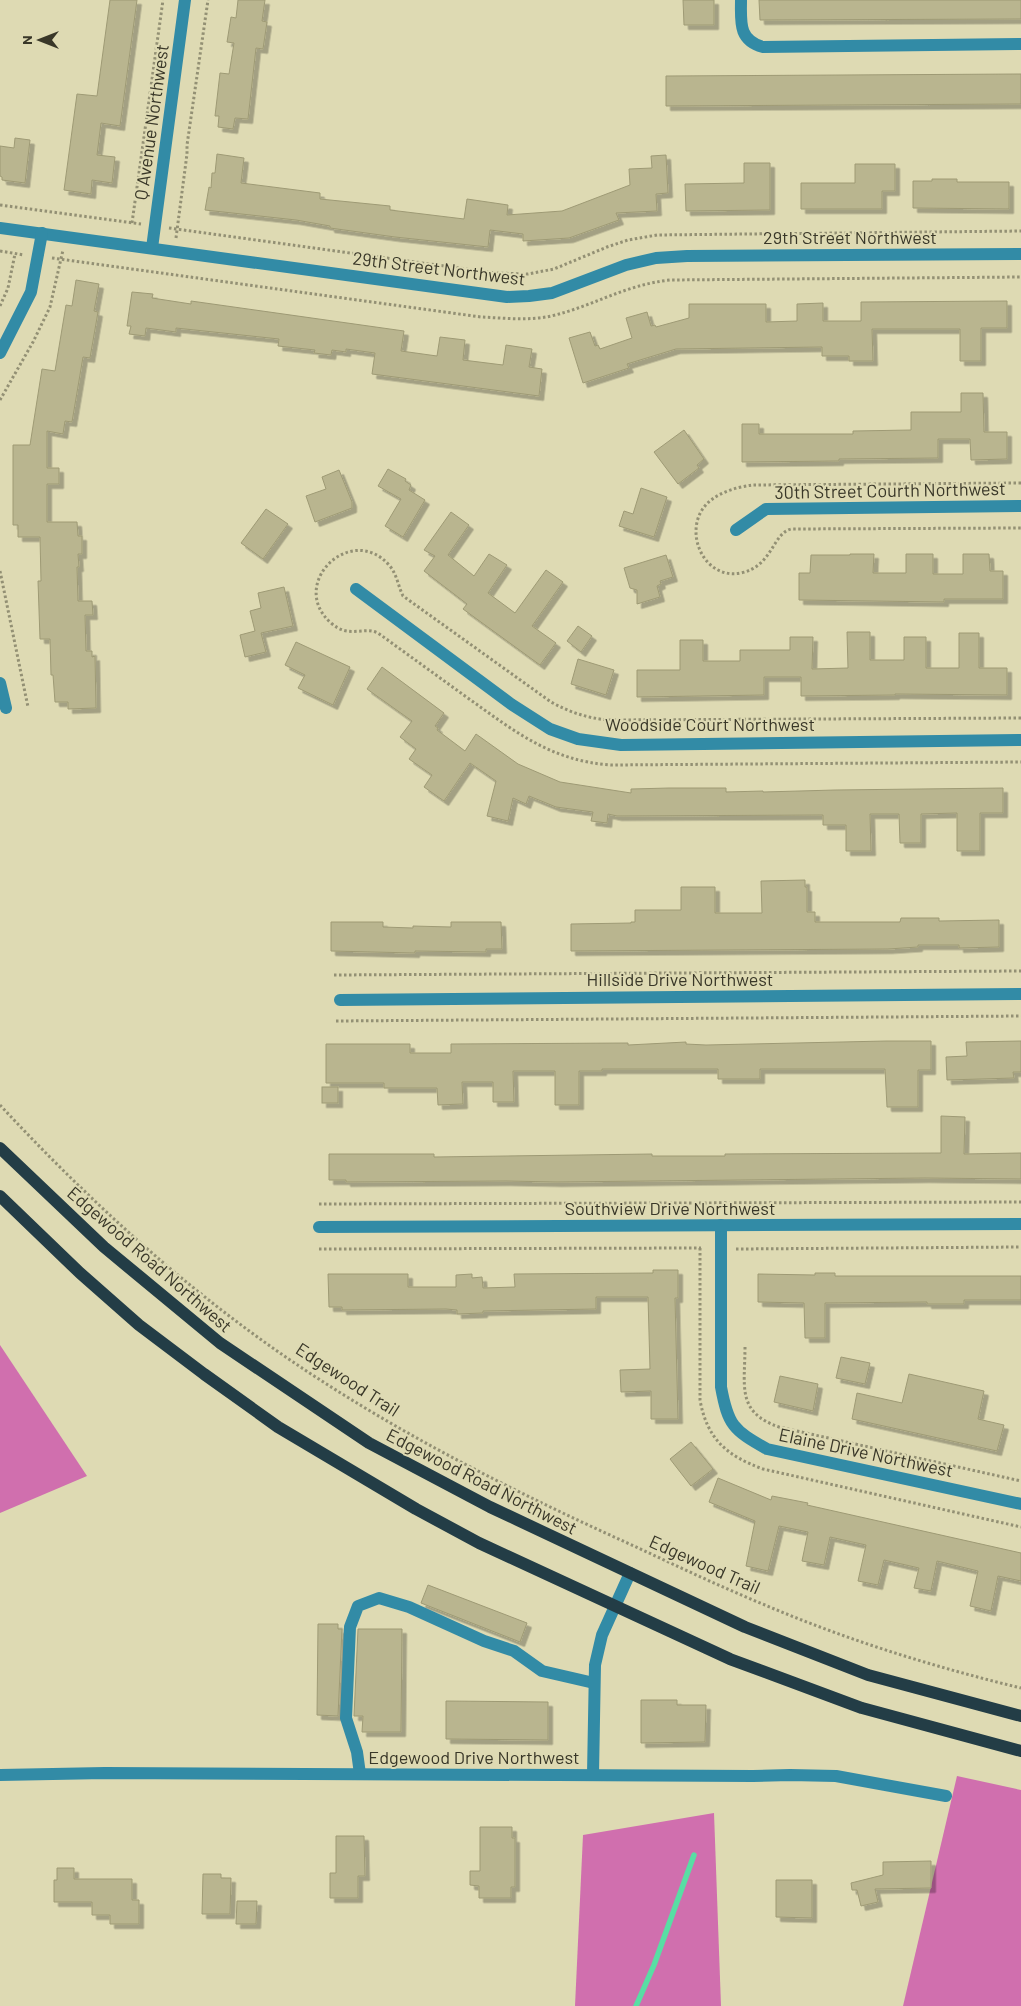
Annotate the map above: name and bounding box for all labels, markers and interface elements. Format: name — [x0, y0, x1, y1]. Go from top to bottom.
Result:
north arrow — [15, 15, 65, 65]
text: N — [18, 35, 35, 45]
street label: Q Avenue Northwest — [129, 43, 173, 201]
street label: 29th Street Northwest — [763, 226, 937, 248]
street label: 29th Street Northwest — [351, 246, 527, 290]
street label: 30th Street Courth Northwest — [774, 477, 1006, 503]
street label: Woodside Court Northwest — [605, 713, 815, 735]
street label: Hillside Drive Northwest — [587, 968, 773, 990]
street label: Edgewood Road Northwest — [63, 1181, 237, 1337]
street label: Southview Drive Northwest — [564, 1197, 776, 1219]
street label: Edgewood Trail — [292, 1337, 404, 1421]
street label: Edgewood Road Northwest — [383, 1423, 581, 1539]
street label: Elaine Drive Northwest — [777, 1423, 955, 1481]
street label: Edgewood Trail — [646, 1530, 764, 1598]
street label: Edgewood Drive Northwest — [368, 1746, 580, 1768]

